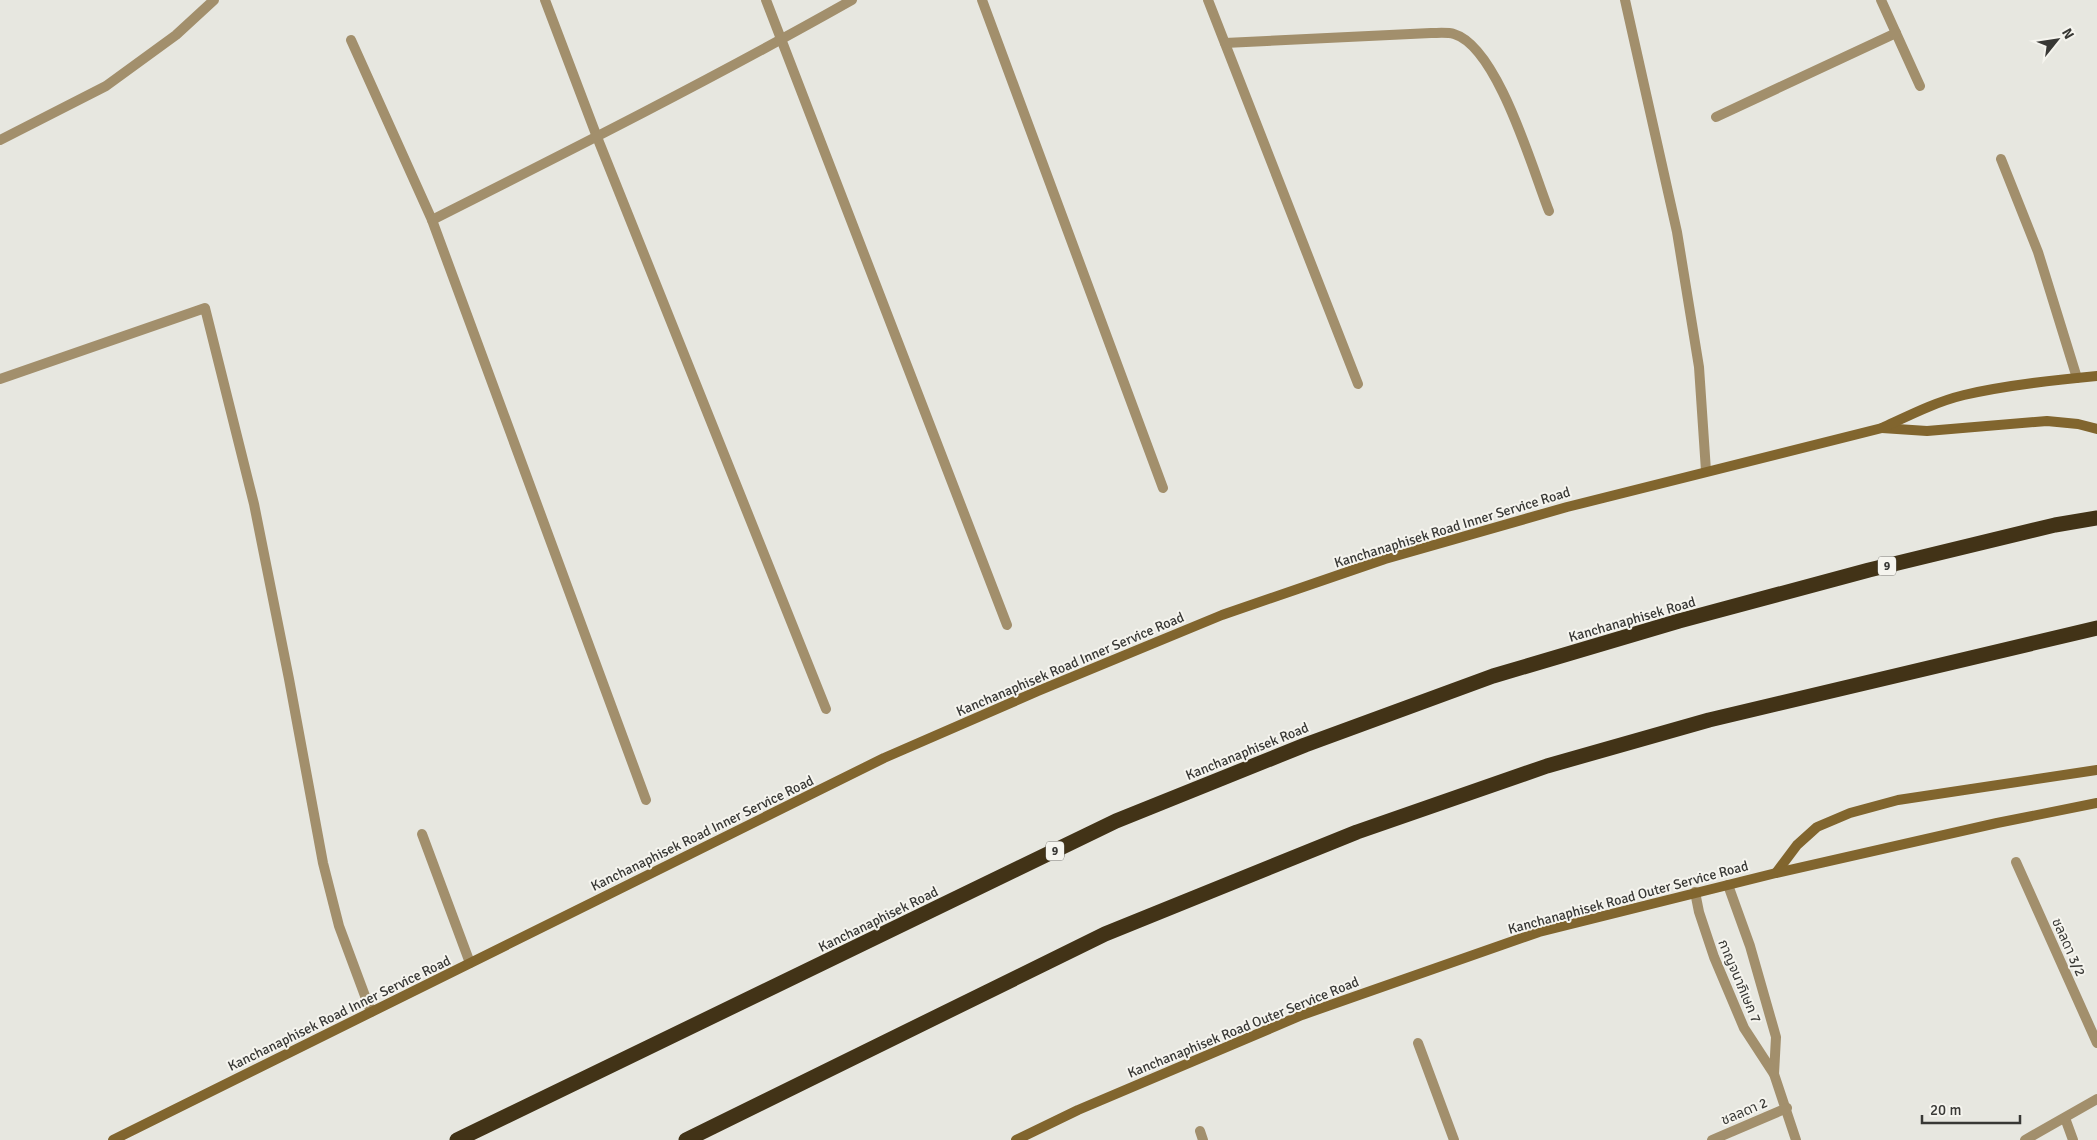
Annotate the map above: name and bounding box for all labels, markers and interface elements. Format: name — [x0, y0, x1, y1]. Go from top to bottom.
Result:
north arrow — [2032, 15, 2082, 65]
text: N — [2058, 25, 2078, 42]
street label: Kanchanaphisek Road Inner Service Road — [1332, 483, 1572, 572]
road number: 9 — [1878, 556, 1896, 576]
street label: Kanchanaphisek Road — [1567, 593, 1698, 646]
street label: Kanchanaphisek Road Inner Service Road — [954, 609, 1187, 720]
street label: Kanchanaphisek Road — [1183, 719, 1311, 784]
street label: Kanchanaphisek Road Inner Service Road — [588, 772, 816, 895]
road number: 9 — [1046, 841, 1064, 860]
street label: Kanchanaphisek Road Outer Service Road — [1506, 857, 1750, 938]
street label: Kanchanaphisek Road — [816, 883, 941, 956]
street label: ชลลดา 3/2 — [2048, 915, 2089, 979]
street label: กาญจนาภิเษก 7 — [1714, 937, 1765, 1025]
street label: Kanchanaphisek Road Inner Service Road — [225, 952, 453, 1075]
street label: Kanchanaphisek Road Outer Service Road — [1125, 973, 1361, 1082]
scale bar — [1922, 1092, 2020, 1124]
street label: ชลลดา 2 — [1718, 1094, 1770, 1129]
text: 20 m — [1930, 1101, 1961, 1119]

